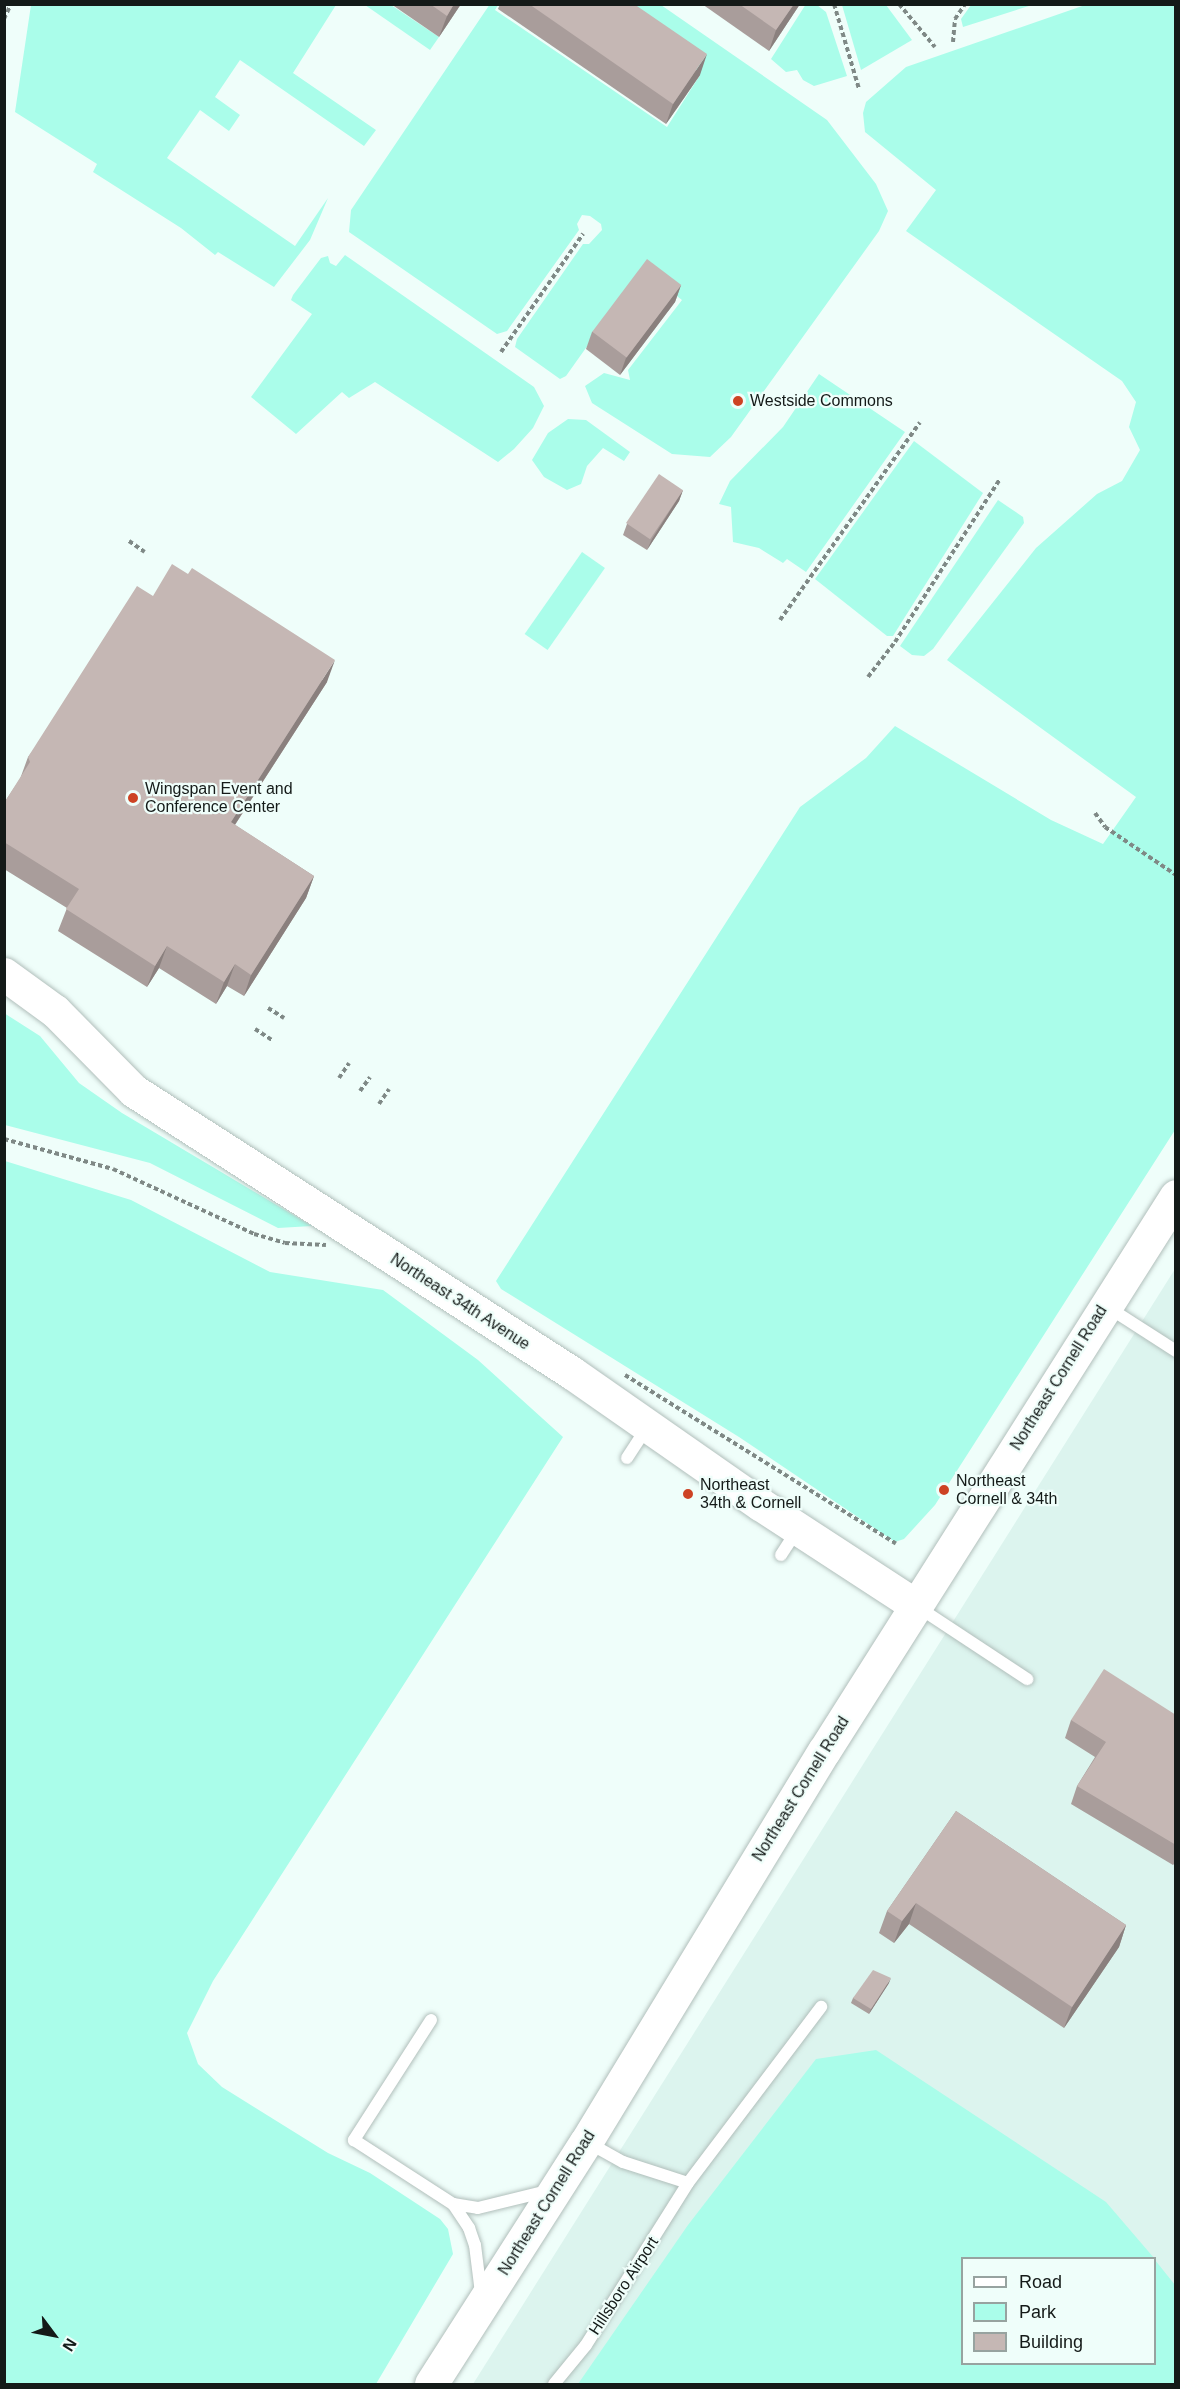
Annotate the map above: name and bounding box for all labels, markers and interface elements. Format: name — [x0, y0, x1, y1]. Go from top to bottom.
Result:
place label: Westside Commons — [750, 391, 893, 411]
marker: Westside Commons — [731, 394, 745, 408]
place label: Wingspan Event and Conference Center — [145, 779, 293, 817]
marker: Wingspan Event and Conference Center — [126, 791, 140, 805]
street label: Northeast 34th Avenue — [386, 1249, 534, 1355]
street label: Northeast Cornell Road — [1007, 1302, 1111, 1454]
place label: Northeast Cornell & 34th — [956, 1471, 1057, 1509]
place label: Northeast 34th & Cornell — [700, 1475, 801, 1513]
marker: Northeast Cornell & 34th — [937, 1483, 951, 1497]
marker: Northeast 34th & Cornell — [681, 1487, 695, 1501]
street label: Northeast Cornell Road — [749, 1713, 853, 1865]
street label: Northeast Cornell Road — [495, 2127, 599, 2279]
street label: Hillsboro Airport — [585, 2233, 663, 2339]
legend — [961, 2257, 1156, 2365]
text: Road — [1019, 2272, 1062, 2292]
text: Park — [1019, 2302, 1056, 2322]
north arrow — [24, 2305, 84, 2365]
text: Building — [1019, 2332, 1083, 2352]
text: N — [59, 2335, 80, 2354]

